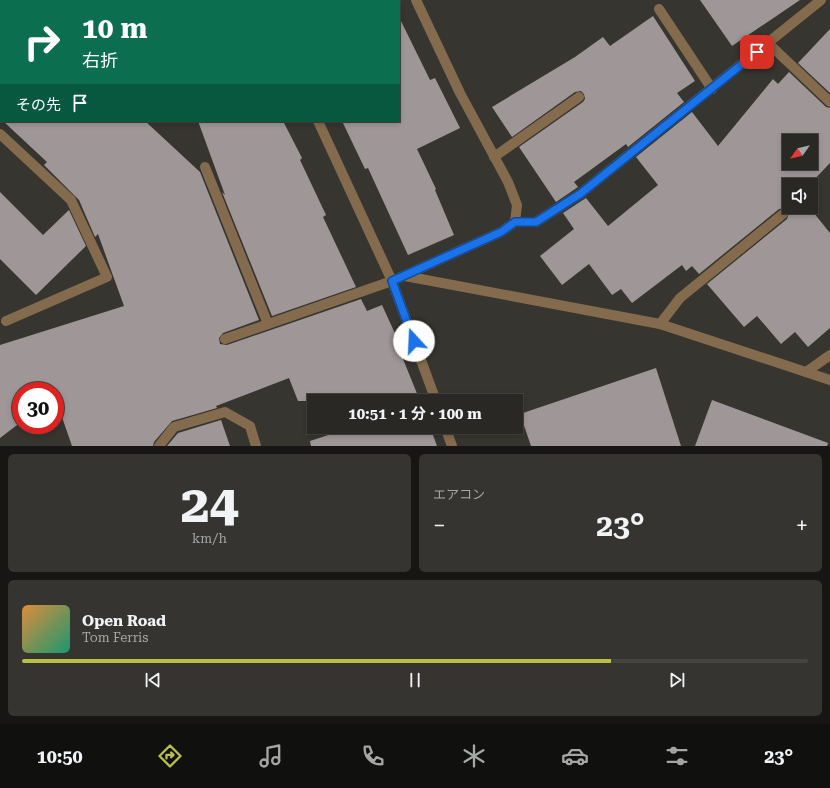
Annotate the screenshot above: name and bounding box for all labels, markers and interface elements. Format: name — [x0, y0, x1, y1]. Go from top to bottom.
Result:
text: 10 m — [82, 12, 147, 45]
icon: right — [16, 16, 68, 68]
pin — [740, 35, 774, 69]
icon: arrive — [746, 41, 768, 63]
text: 右折 — [82, 50, 118, 71]
icon: arrive — [69, 92, 91, 114]
text: その先 — [16, 96, 61, 114]
north arrow — [782, 134, 818, 170]
map controls — [782, 134, 818, 214]
button: sound — [782, 178, 818, 214]
position arrow — [393, 320, 435, 362]
speed limit sign: 30 — [12, 382, 64, 434]
text: 10:51 · 1 分 · 100 m — [348, 405, 482, 423]
text: 24 — [180, 474, 239, 535]
text: エアコン — [433, 487, 485, 502]
text: 23° — [596, 508, 645, 543]
text: − — [433, 513, 445, 538]
text: + — [796, 513, 808, 538]
text: km/h — [192, 531, 227, 546]
text: Open Road — [82, 612, 166, 630]
text: Tom Ferris — [82, 630, 148, 645]
icon: previous — [142, 669, 164, 691]
icon: pause — [404, 669, 426, 691]
icon: next — [666, 669, 688, 691]
icon: directions — [156, 742, 184, 770]
icon: music — [257, 742, 285, 770]
icon: phone — [359, 742, 387, 770]
icon: climate — [460, 742, 488, 770]
icon: car — [561, 742, 589, 770]
icon: filters — [663, 742, 691, 770]
text: 10:50 — [37, 746, 83, 767]
text: 23° — [764, 746, 793, 767]

